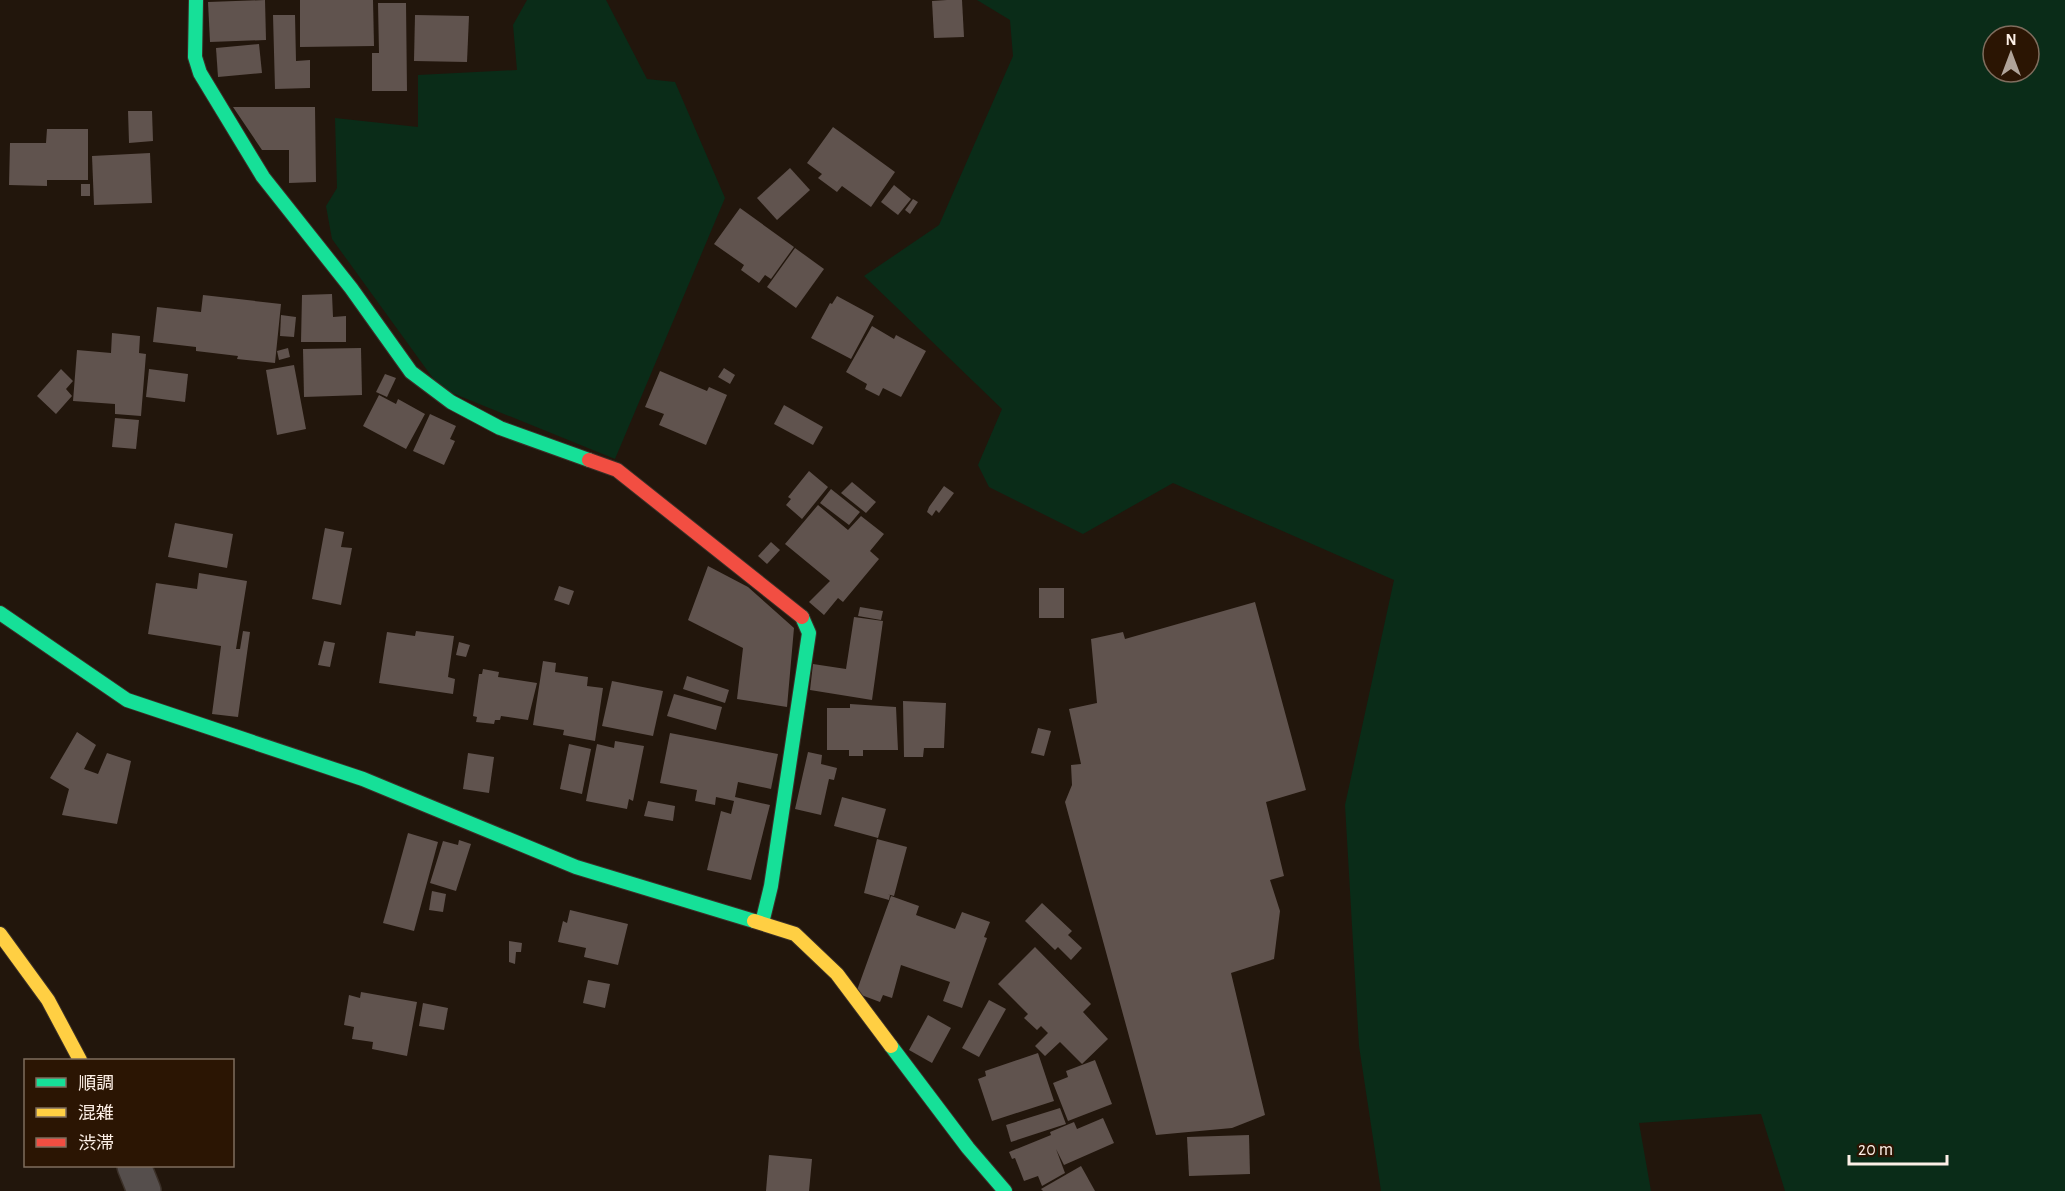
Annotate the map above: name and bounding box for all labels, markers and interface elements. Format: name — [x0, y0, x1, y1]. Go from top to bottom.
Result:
north arrow — [1981, 24, 2041, 84]
text: N — [2005, 32, 2017, 48]
legend — [24, 1059, 234, 1167]
text: 順調 — [78, 1075, 114, 1093]
text: 混雑 — [78, 1103, 114, 1123]
scale bar — [1849, 1128, 1946, 1166]
text: 渋滞 — [78, 1134, 114, 1153]
text: 20 m — [1858, 1141, 1893, 1159]

